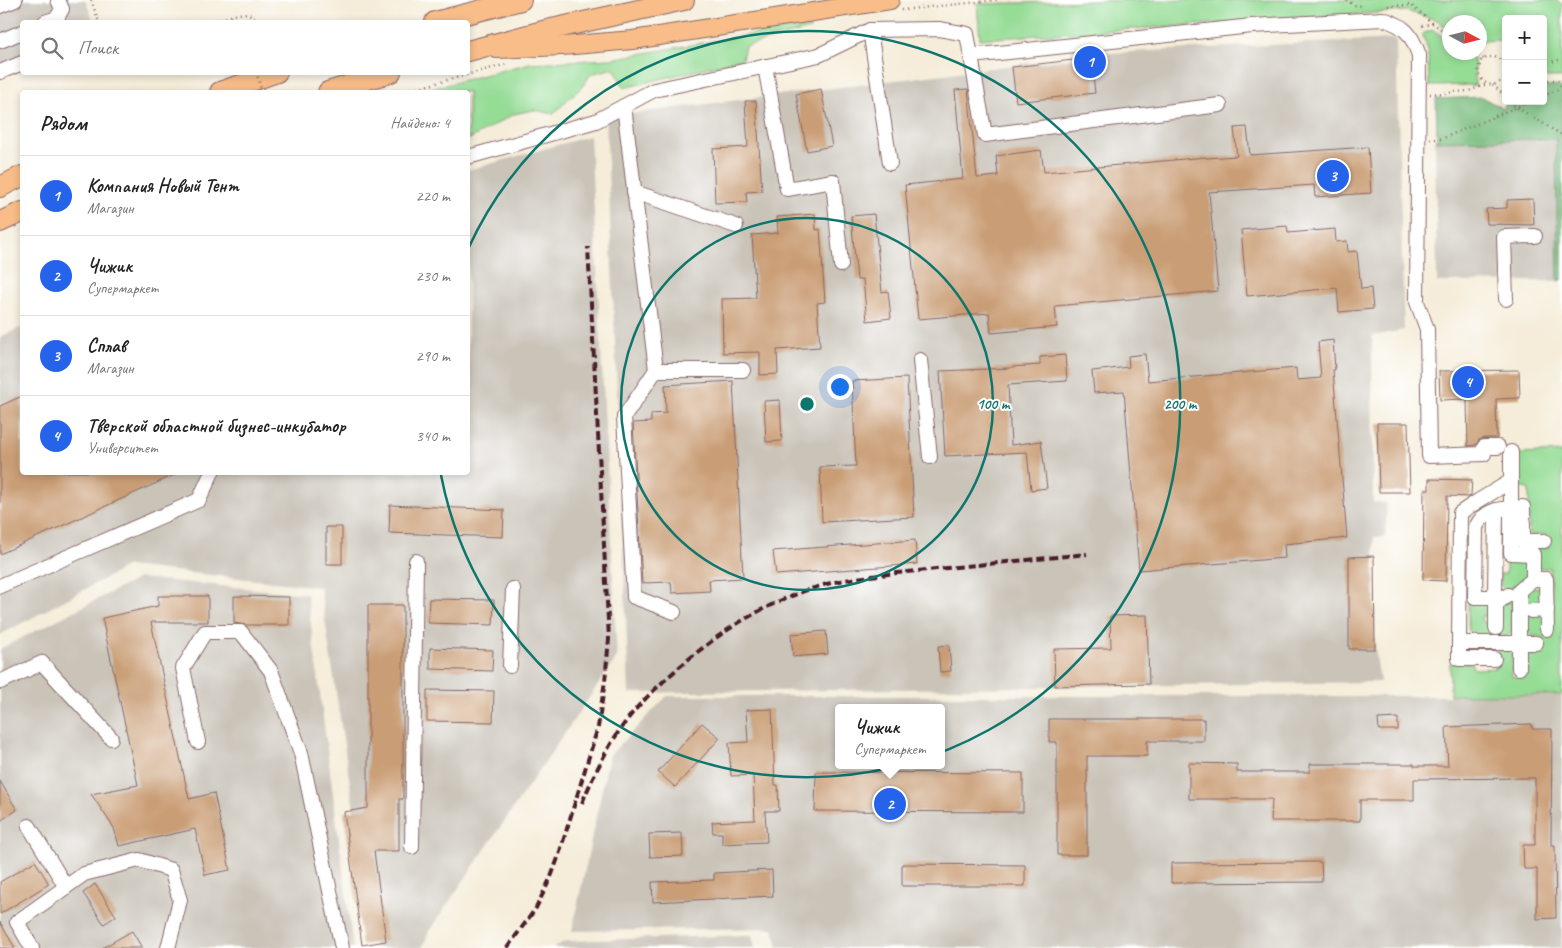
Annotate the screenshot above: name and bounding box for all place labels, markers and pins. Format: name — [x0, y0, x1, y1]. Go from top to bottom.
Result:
pin: 1 — [1074, 43, 1106, 81]
pin: 3 — [1317, 157, 1349, 195]
pin: 4 — [1452, 363, 1484, 401]
centre of rings — [798, 395, 816, 413]
pin: 2 — [874, 785, 906, 823]

